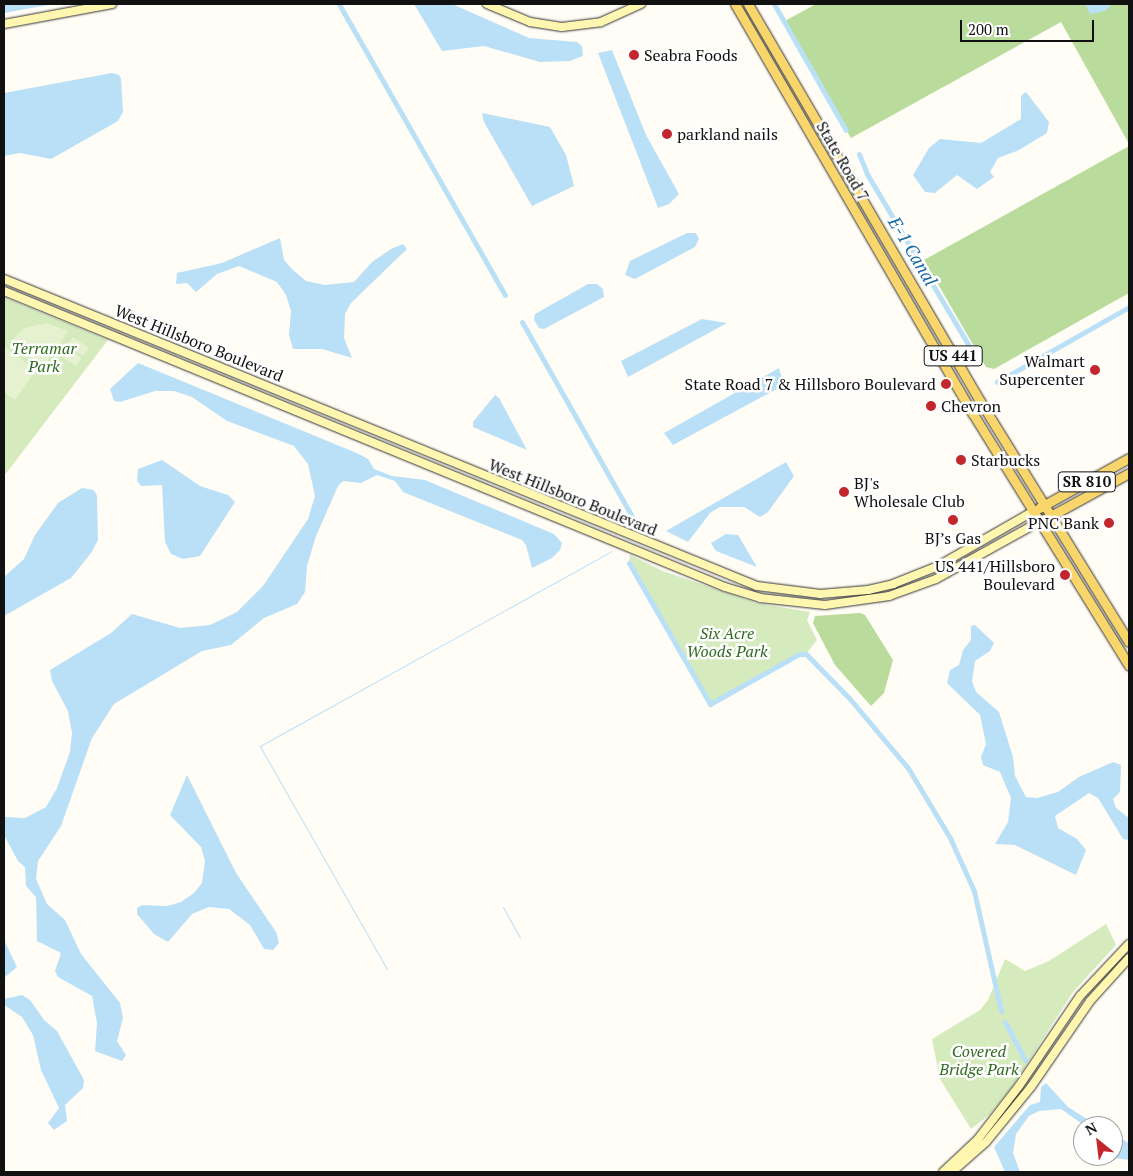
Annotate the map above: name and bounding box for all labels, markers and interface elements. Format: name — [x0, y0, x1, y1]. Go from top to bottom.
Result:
scale bar — [963, 10, 1097, 42]
text: 200 m — [968, 19, 1009, 39]
place label: Seabra Foods — [644, 45, 738, 65]
marker: Seabra Foods — [628, 49, 640, 61]
street label: State Road 7 — [813, 118, 873, 204]
place label: parkland nails — [677, 124, 778, 144]
marker: parkland nails — [661, 128, 673, 140]
water label: E-1 Canal — [884, 212, 942, 290]
street label: West Hillsboro Boulevard — [112, 300, 286, 386]
park label: Terramar Park — [12, 338, 76, 376]
road number: US 441 — [923, 344, 983, 368]
place label: Walmart Supercenter — [999, 351, 1085, 389]
marker: Walmart Supercenter — [1089, 364, 1101, 376]
place label: State Road 7 & Hillsboro Boulevard — [685, 374, 936, 394]
marker: State Road 7 & Hillsboro Boulevard — [940, 378, 952, 390]
place label: Chevron — [941, 396, 1001, 416]
marker: Chevron — [925, 400, 937, 412]
place label: Starbucks — [971, 450, 1040, 470]
street label: West Hillsboro Boulevard — [486, 454, 660, 540]
marker: Starbucks — [955, 454, 967, 466]
road number: SR 810 — [1057, 470, 1117, 494]
place label: BJ's Wholesale Club — [854, 473, 965, 511]
marker: BJ's Wholesale Club — [838, 486, 850, 498]
place label: PNC Bank — [1028, 513, 1099, 533]
marker: BJ’s Gas — [947, 514, 959, 526]
marker: PNC Bank — [1103, 517, 1115, 529]
place label: BJ’s Gas — [925, 528, 981, 548]
place label: US 441/Hillsboro Boulevard — [935, 556, 1055, 594]
marker: US 441/Hillsboro Boulevard — [1059, 569, 1071, 581]
park label: Six Acre Woods Park — [686, 623, 768, 661]
park label: Covered Bridge Park — [939, 1041, 1019, 1079]
north arrow — [1073, 1116, 1123, 1166]
text: N — [1082, 1117, 1100, 1139]

